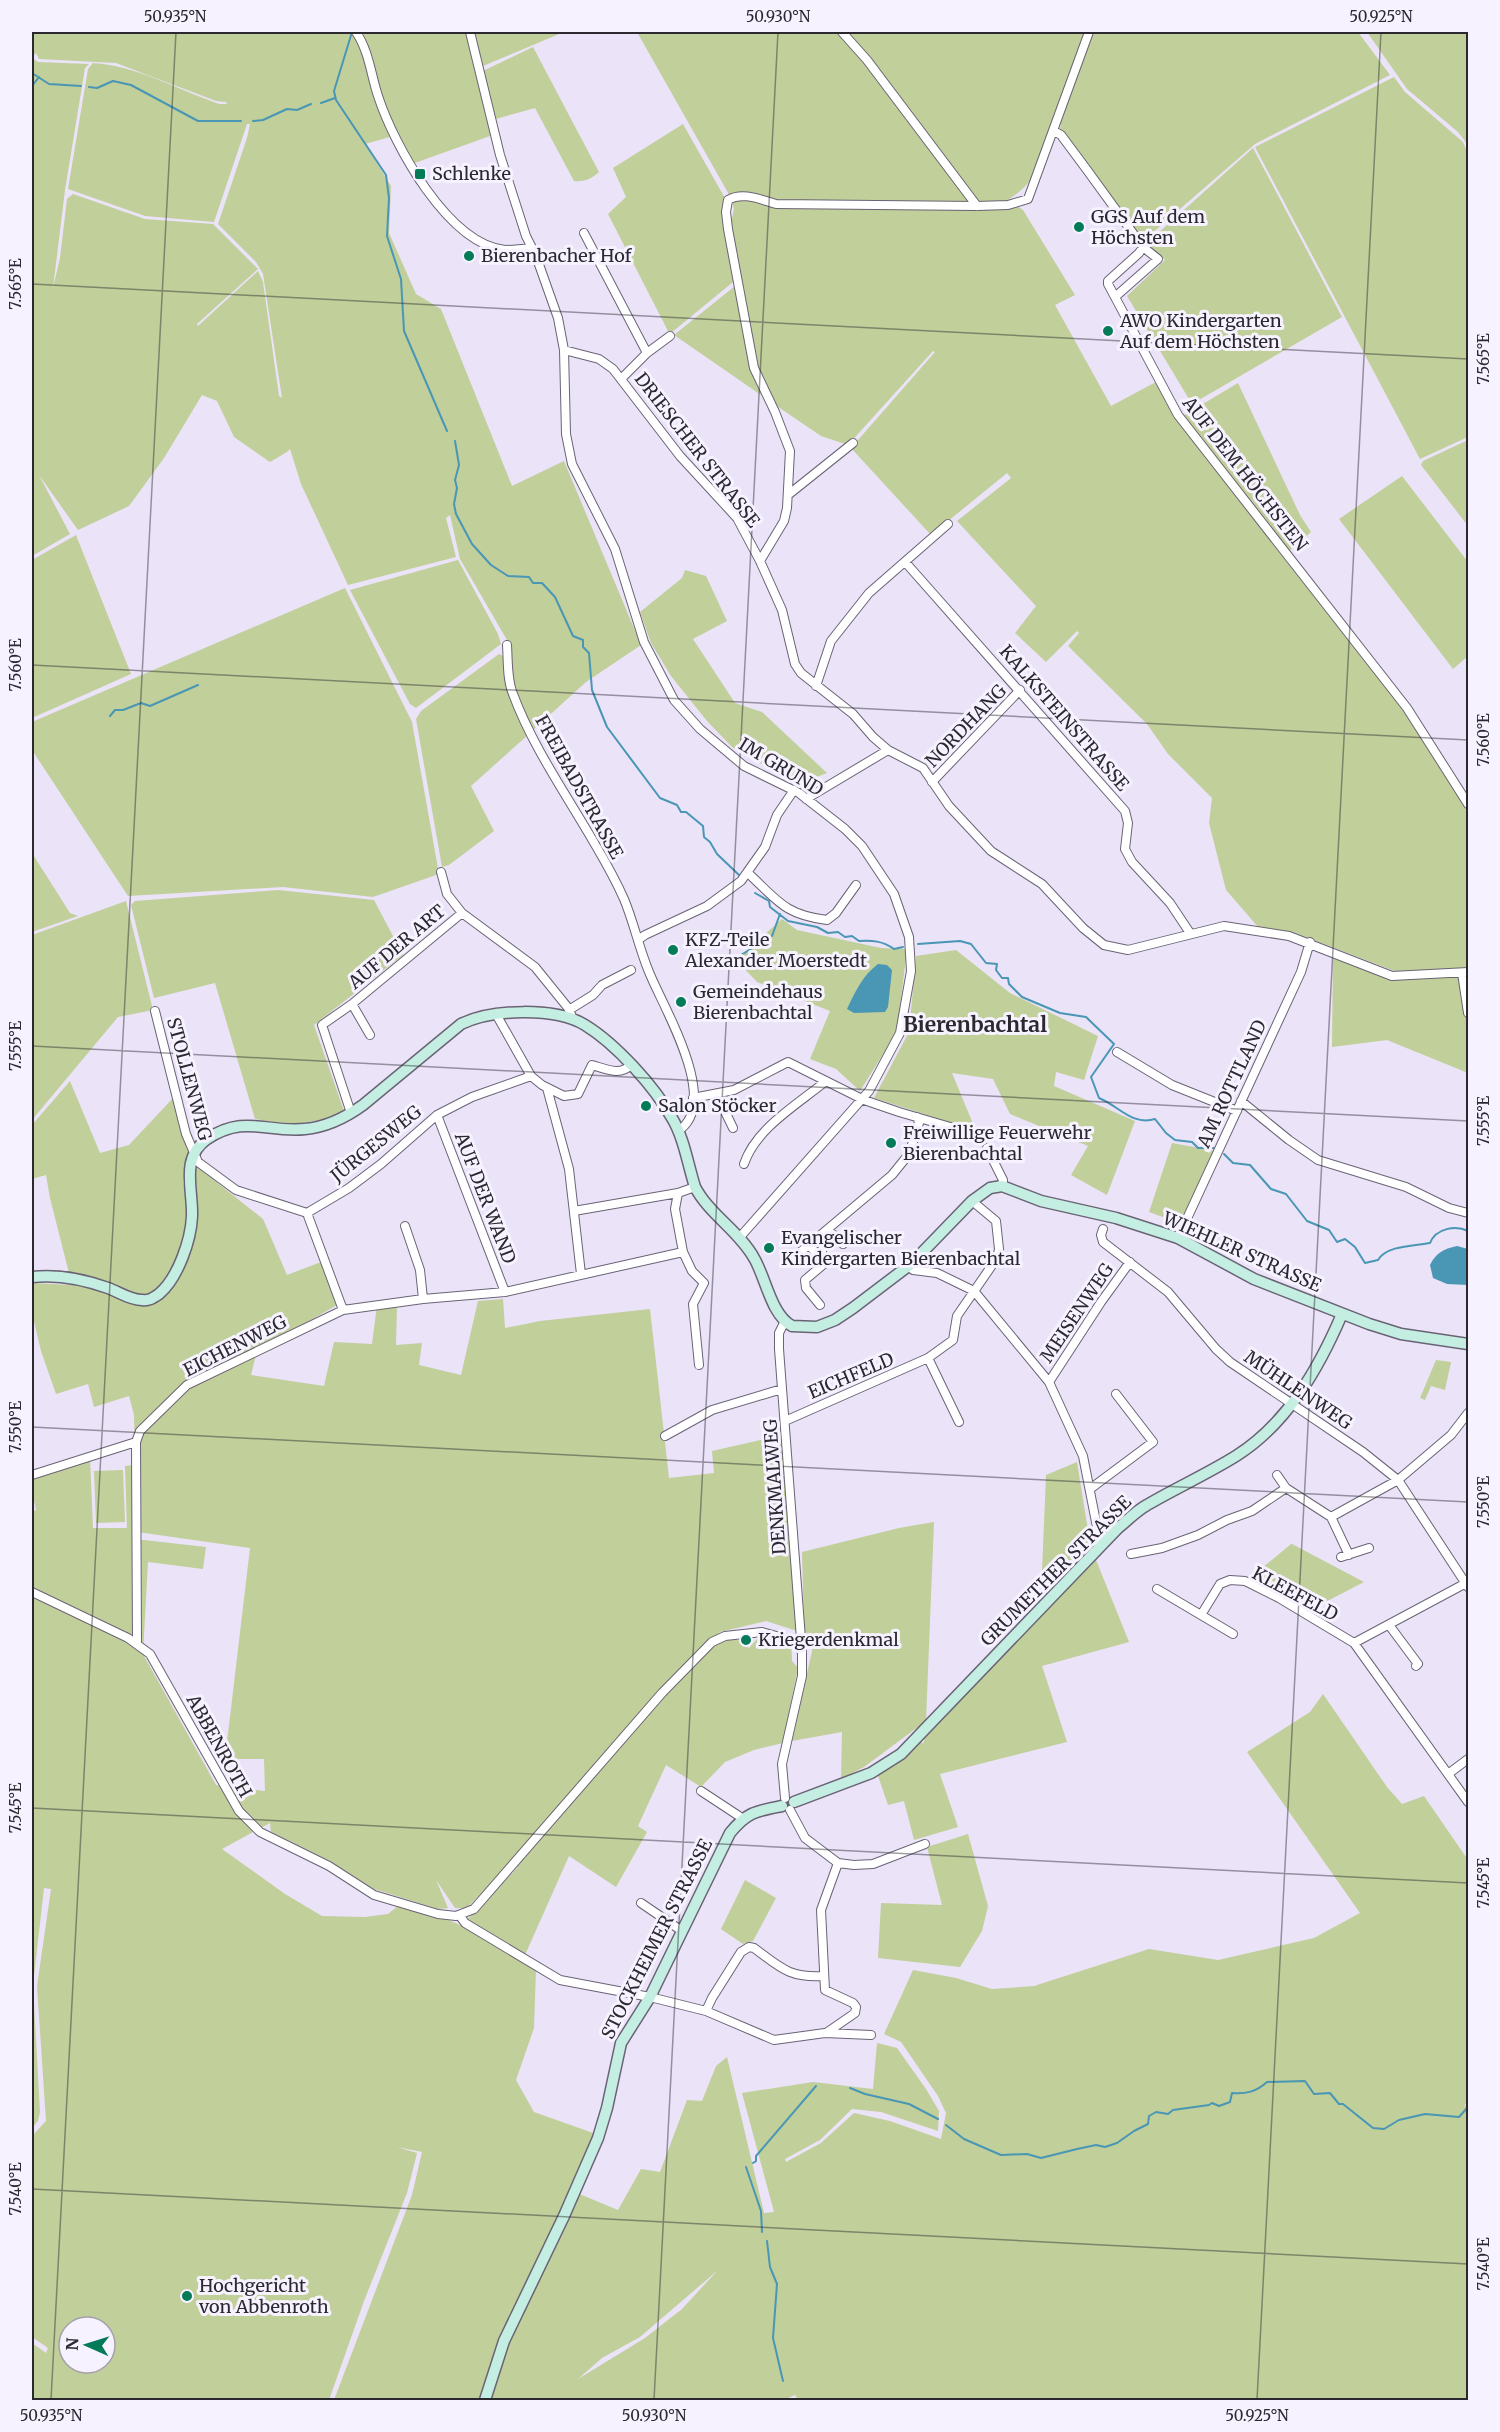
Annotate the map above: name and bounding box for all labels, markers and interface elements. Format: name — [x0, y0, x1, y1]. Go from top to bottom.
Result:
text: 50.935°N — [144, 7, 207, 26]
text: 50.930°N — [746, 7, 811, 26]
text: 50.925°N — [1349, 7, 1413, 26]
place label: Schlenke — [432, 162, 511, 185]
marker: Schlenke — [413, 167, 427, 181]
place label: GGS Auf dem Höchsten — [1091, 205, 1205, 249]
marker: GGS Auf dem Höchsten — [1072, 220, 1086, 234]
place label: Bierenbacher Hof — [481, 244, 633, 267]
marker: Bierenbacher Hof — [462, 249, 476, 263]
text: 7.565°E — [6, 258, 25, 310]
place label: AWO Kindergarten Auf dem Höchsten — [1119, 309, 1282, 353]
marker: AWO Kindergarten Auf dem Höchsten — [1101, 324, 1115, 338]
text: 7.565°E — [1474, 333, 1493, 385]
street label: DRIESCHER STRASSE — [630, 368, 765, 532]
street label: AUF DEM HÖCHSTEN — [1177, 391, 1313, 556]
text: 7.560°E — [6, 638, 25, 692]
street label: KALKSTEINSTRASSE — [995, 640, 1134, 796]
street label: NORDHANG — [920, 679, 1011, 772]
street label: FREIBADSTRASSE — [530, 711, 629, 863]
text: 7.560°E — [1474, 713, 1493, 767]
street label: IM GRUND — [735, 732, 828, 801]
street label: AUF DER ART — [343, 899, 450, 994]
place label: KFZ-Teile Alexander Moerstedt — [684, 928, 867, 972]
marker: KFZ-Teile Alexander Moerstedt — [666, 943, 680, 957]
place label: Gemeindehaus Bierenbachtal — [693, 980, 823, 1024]
marker: Gemeindehaus Bierenbachtal — [674, 995, 688, 1009]
district label: Bierenbachtal — [903, 1011, 1047, 1038]
street label: STOLLENWEG — [162, 1015, 217, 1143]
street label: AM ROTTLAND — [1191, 1016, 1271, 1152]
text: 7.555°E — [6, 1020, 25, 1071]
place label: Salon Stöcker — [658, 1094, 777, 1117]
text: 7.555°E — [1474, 1095, 1493, 1146]
marker: Salon Stöcker — [639, 1099, 653, 1113]
street label: JÜRGESWEG — [325, 1100, 426, 1188]
place label: Freiwillige Feuerwehr Bierenbachtal — [903, 1121, 1092, 1165]
street label: AUF DER WAND — [450, 1128, 521, 1267]
marker: Freiwillige Feuerwehr Bierenbachtal — [884, 1136, 898, 1150]
street label: WIEHLER STRASSE — [1158, 1206, 1326, 1297]
place label: Evangelischer Kindergarten Bierenbachtal — [781, 1226, 1021, 1270]
marker: Evangelischer Kindergarten Bierenbachtal — [762, 1241, 776, 1255]
street label: MEISENWEG — [1035, 1259, 1118, 1367]
street label: EICHENWEG — [179, 1310, 290, 1381]
street label: MÜHLENWEG — [1240, 1345, 1357, 1434]
street label: EICHFELD — [804, 1347, 897, 1404]
text: 7.550°E — [6, 1401, 25, 1453]
street label: DENKMALWEG — [758, 1419, 791, 1556]
text: 7.550°E — [1474, 1476, 1493, 1528]
street label: GRUMETHER STRASSE — [975, 1490, 1136, 1651]
street label: KLEEFELD — [1248, 1561, 1342, 1626]
place label: Kriegerdenkmal — [758, 1628, 899, 1651]
marker: Kriegerdenkmal — [739, 1633, 753, 1647]
street label: ABBENROTH — [181, 1689, 257, 1801]
text: 7.545°E — [6, 1782, 25, 1833]
street label: STOCKHEIMER STRASSE — [596, 1834, 717, 2043]
text: 7.545°E — [1474, 1857, 1493, 1908]
text: 7.540°E — [6, 2162, 25, 2216]
text: 7.540°E — [1474, 2237, 1493, 2291]
place label: Hochgericht von Abbenroth — [198, 2274, 329, 2318]
marker: Hochgericht von Abbenroth — [180, 2289, 194, 2303]
north arrow — [57, 2315, 117, 2375]
text: N — [62, 2337, 82, 2351]
text: 50.935°N — [20, 2406, 83, 2425]
text: 50.930°N — [622, 2406, 687, 2425]
text: 50.925°N — [1225, 2406, 1289, 2425]

